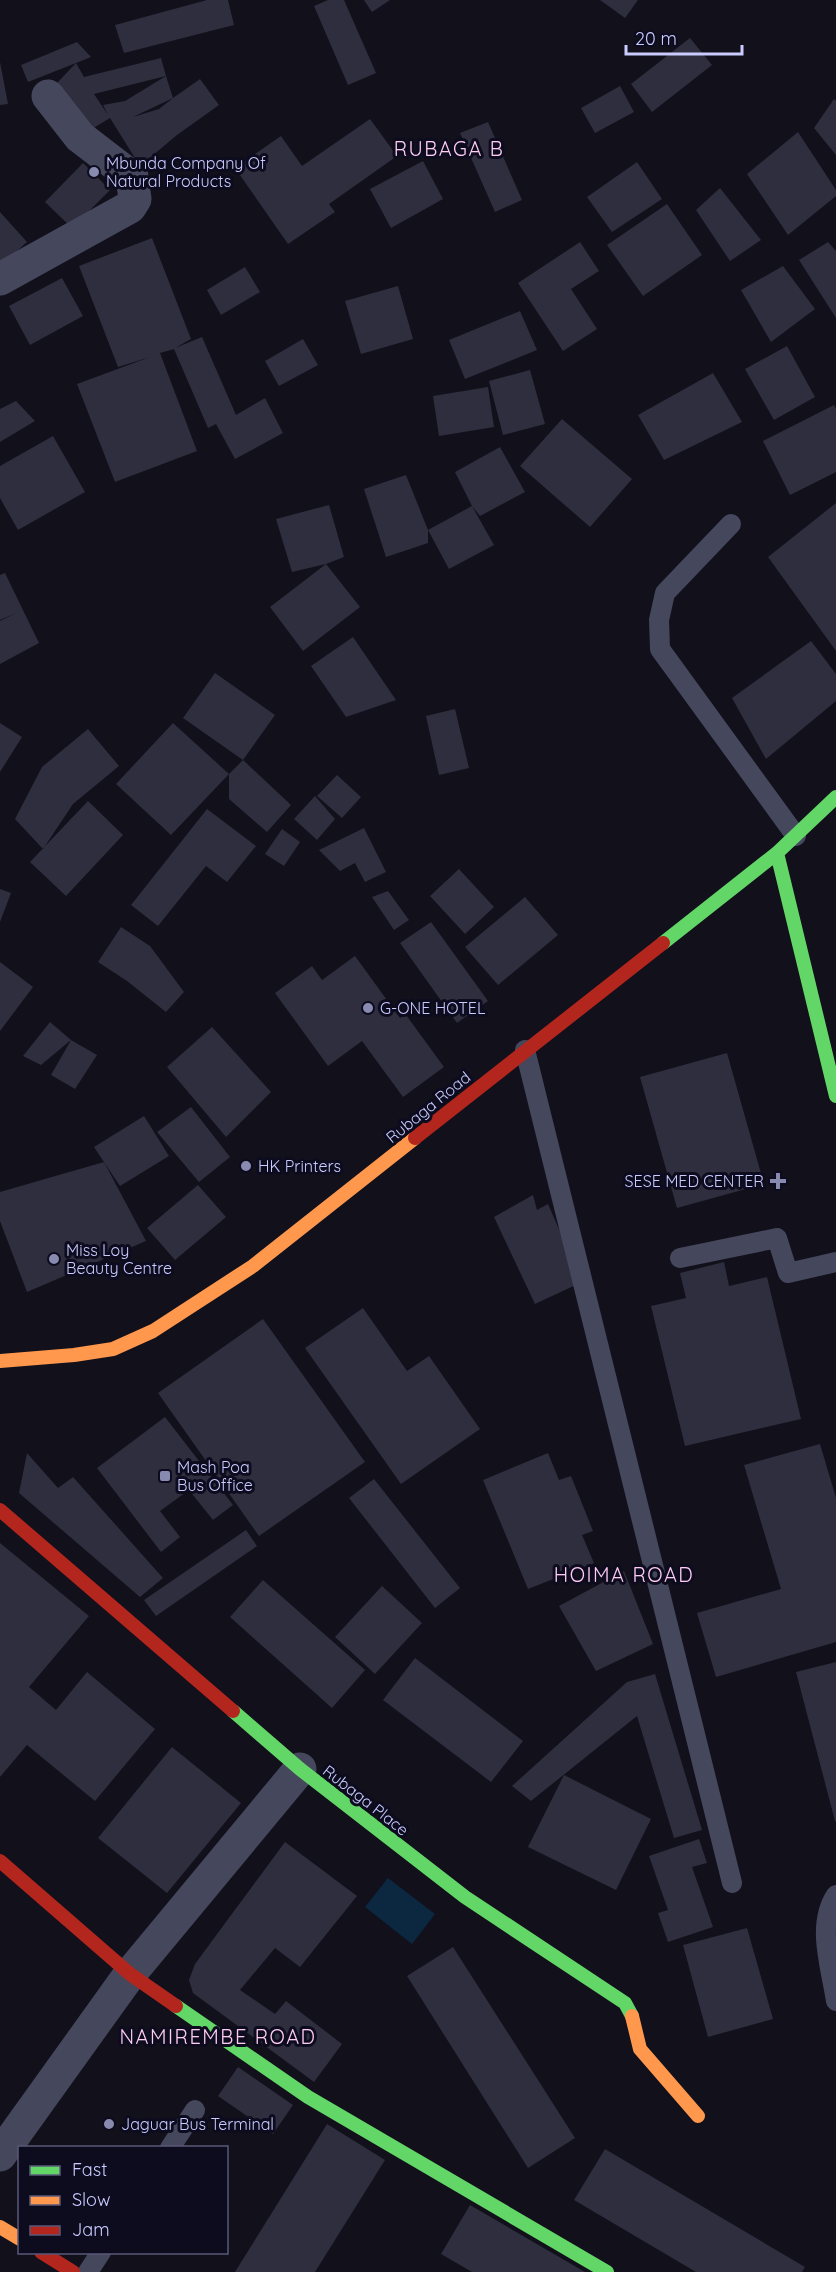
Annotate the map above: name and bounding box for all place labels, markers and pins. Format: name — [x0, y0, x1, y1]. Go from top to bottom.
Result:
place label: Mbunda Company Of Natural Products — [106, 153, 266, 191]
marker: Mbunda Company Of Natural Products — [87, 165, 101, 179]
place label: G-ONE HOTEL — [380, 998, 486, 1018]
marker: G-ONE HOTEL — [361, 1001, 375, 1015]
place label: HK Printers — [258, 1156, 341, 1176]
marker: HK Printers — [239, 1159, 253, 1173]
place label: SESE MED CENTER — [625, 1171, 764, 1191]
marker: SESE MED CENTER — [769, 1172, 787, 1190]
place label: Miss Loy Beauty Centre — [66, 1240, 172, 1278]
marker: Miss Loy Beauty Centre — [47, 1252, 61, 1266]
place label: Mash Poa Bus Office — [177, 1457, 253, 1495]
marker: Mash Poa Bus Office — [158, 1469, 172, 1483]
place label: Jaguar Bus Terminal — [121, 2114, 274, 2134]
marker: Jaguar Bus Terminal — [102, 2117, 116, 2131]

